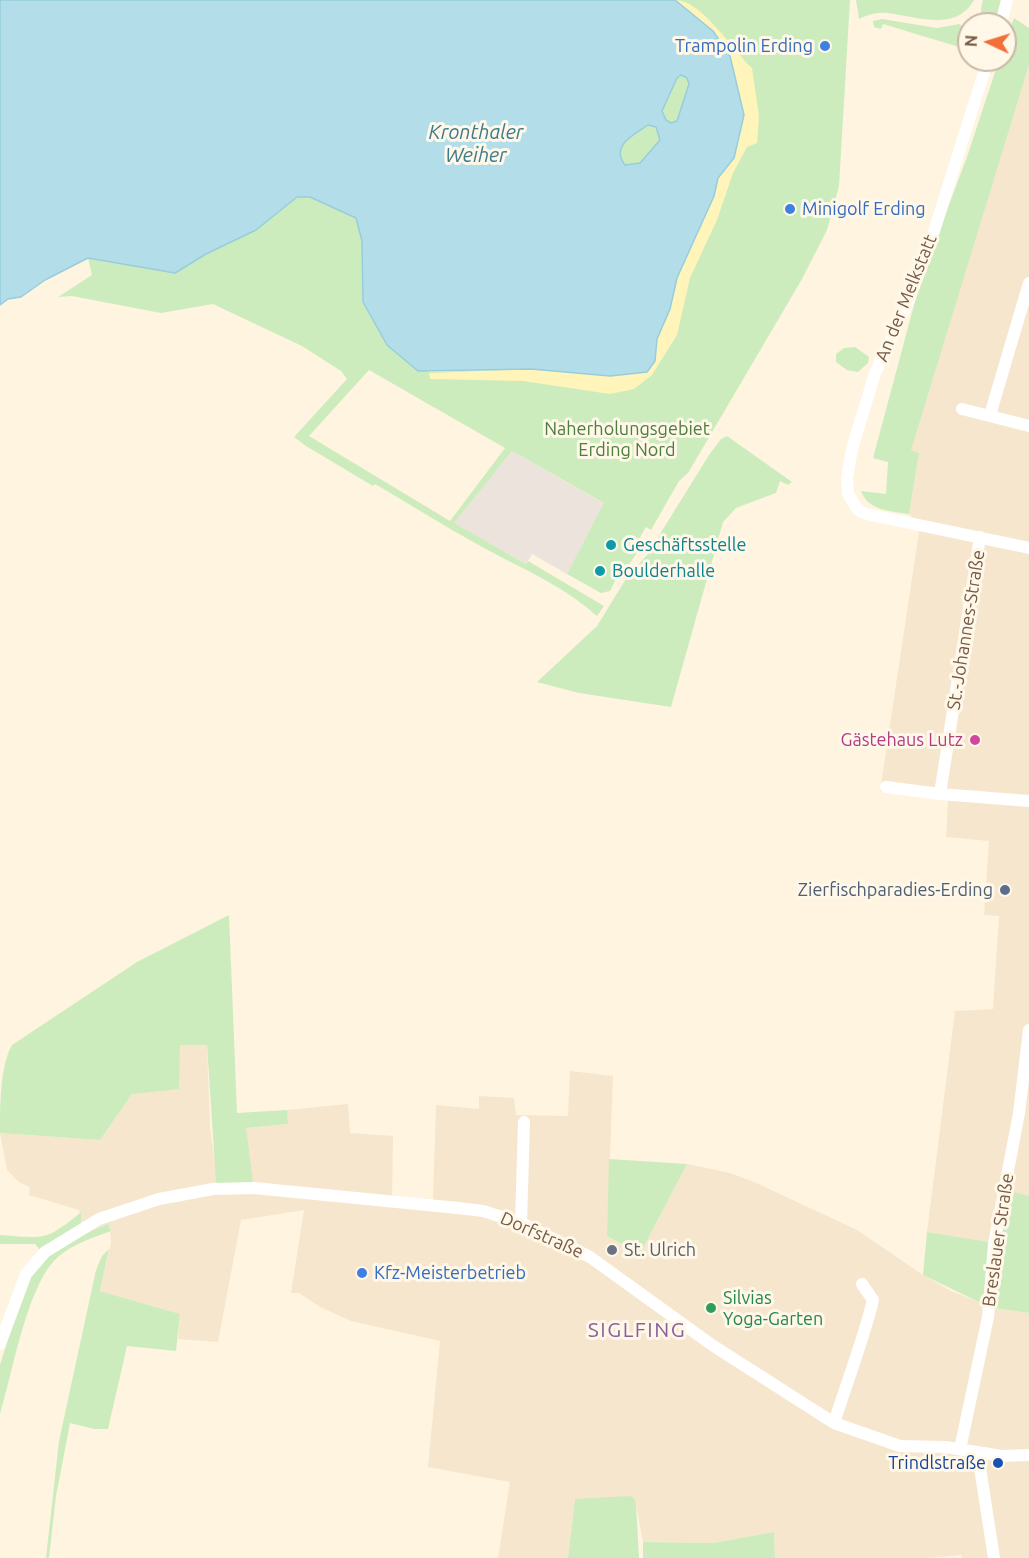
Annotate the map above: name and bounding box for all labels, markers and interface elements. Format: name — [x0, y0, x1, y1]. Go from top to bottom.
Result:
north arrow — [957, 12, 1017, 72]
text: N — [962, 34, 980, 47]
place label: Trampolin Erding — [675, 35, 813, 57]
marker: Trampolin Erding — [818, 39, 832, 53]
water label: Kronthaler Weiher — [429, 120, 523, 167]
place label: Minigolf Erding — [802, 198, 926, 220]
marker: Minigolf Erding — [783, 202, 797, 216]
street label: An der Melkstatt — [871, 231, 941, 365]
park label: Naherholungsgebiet Erding Nord — [544, 418, 710, 460]
place label: Geschäftsstelle — [623, 534, 746, 556]
marker: Geschäftsstelle — [604, 538, 618, 552]
street label: St.-Johannes-Straße — [943, 548, 989, 712]
place label: Boulderhalle — [612, 560, 715, 582]
marker: Boulderhalle — [593, 564, 607, 578]
place label: Gästehaus Lutz — [840, 729, 963, 751]
marker: Gästehaus Lutz — [968, 733, 982, 747]
place label: Zierfischparadies-Erding — [798, 879, 993, 901]
marker: Zierfischparadies-Erding — [998, 883, 1012, 897]
street label: Breslauer Straße — [978, 1172, 1018, 1308]
street label: Dorfstraße — [497, 1207, 587, 1263]
place label: St. Ulrich — [624, 1239, 696, 1261]
marker: St. Ulrich — [605, 1243, 619, 1257]
place label: Kfz-Meisterbetrieb — [374, 1262, 526, 1284]
marker: Kfz-Meisterbetrieb — [355, 1266, 369, 1280]
place label: Silvias Yoga-Garten — [723, 1287, 823, 1330]
marker: Silvias Yoga-Garten — [704, 1301, 718, 1315]
district label: SIGLFING — [588, 1317, 686, 1343]
place label: Trindlstraße — [888, 1452, 986, 1474]
marker: Trindlstraße — [991, 1456, 1005, 1470]

